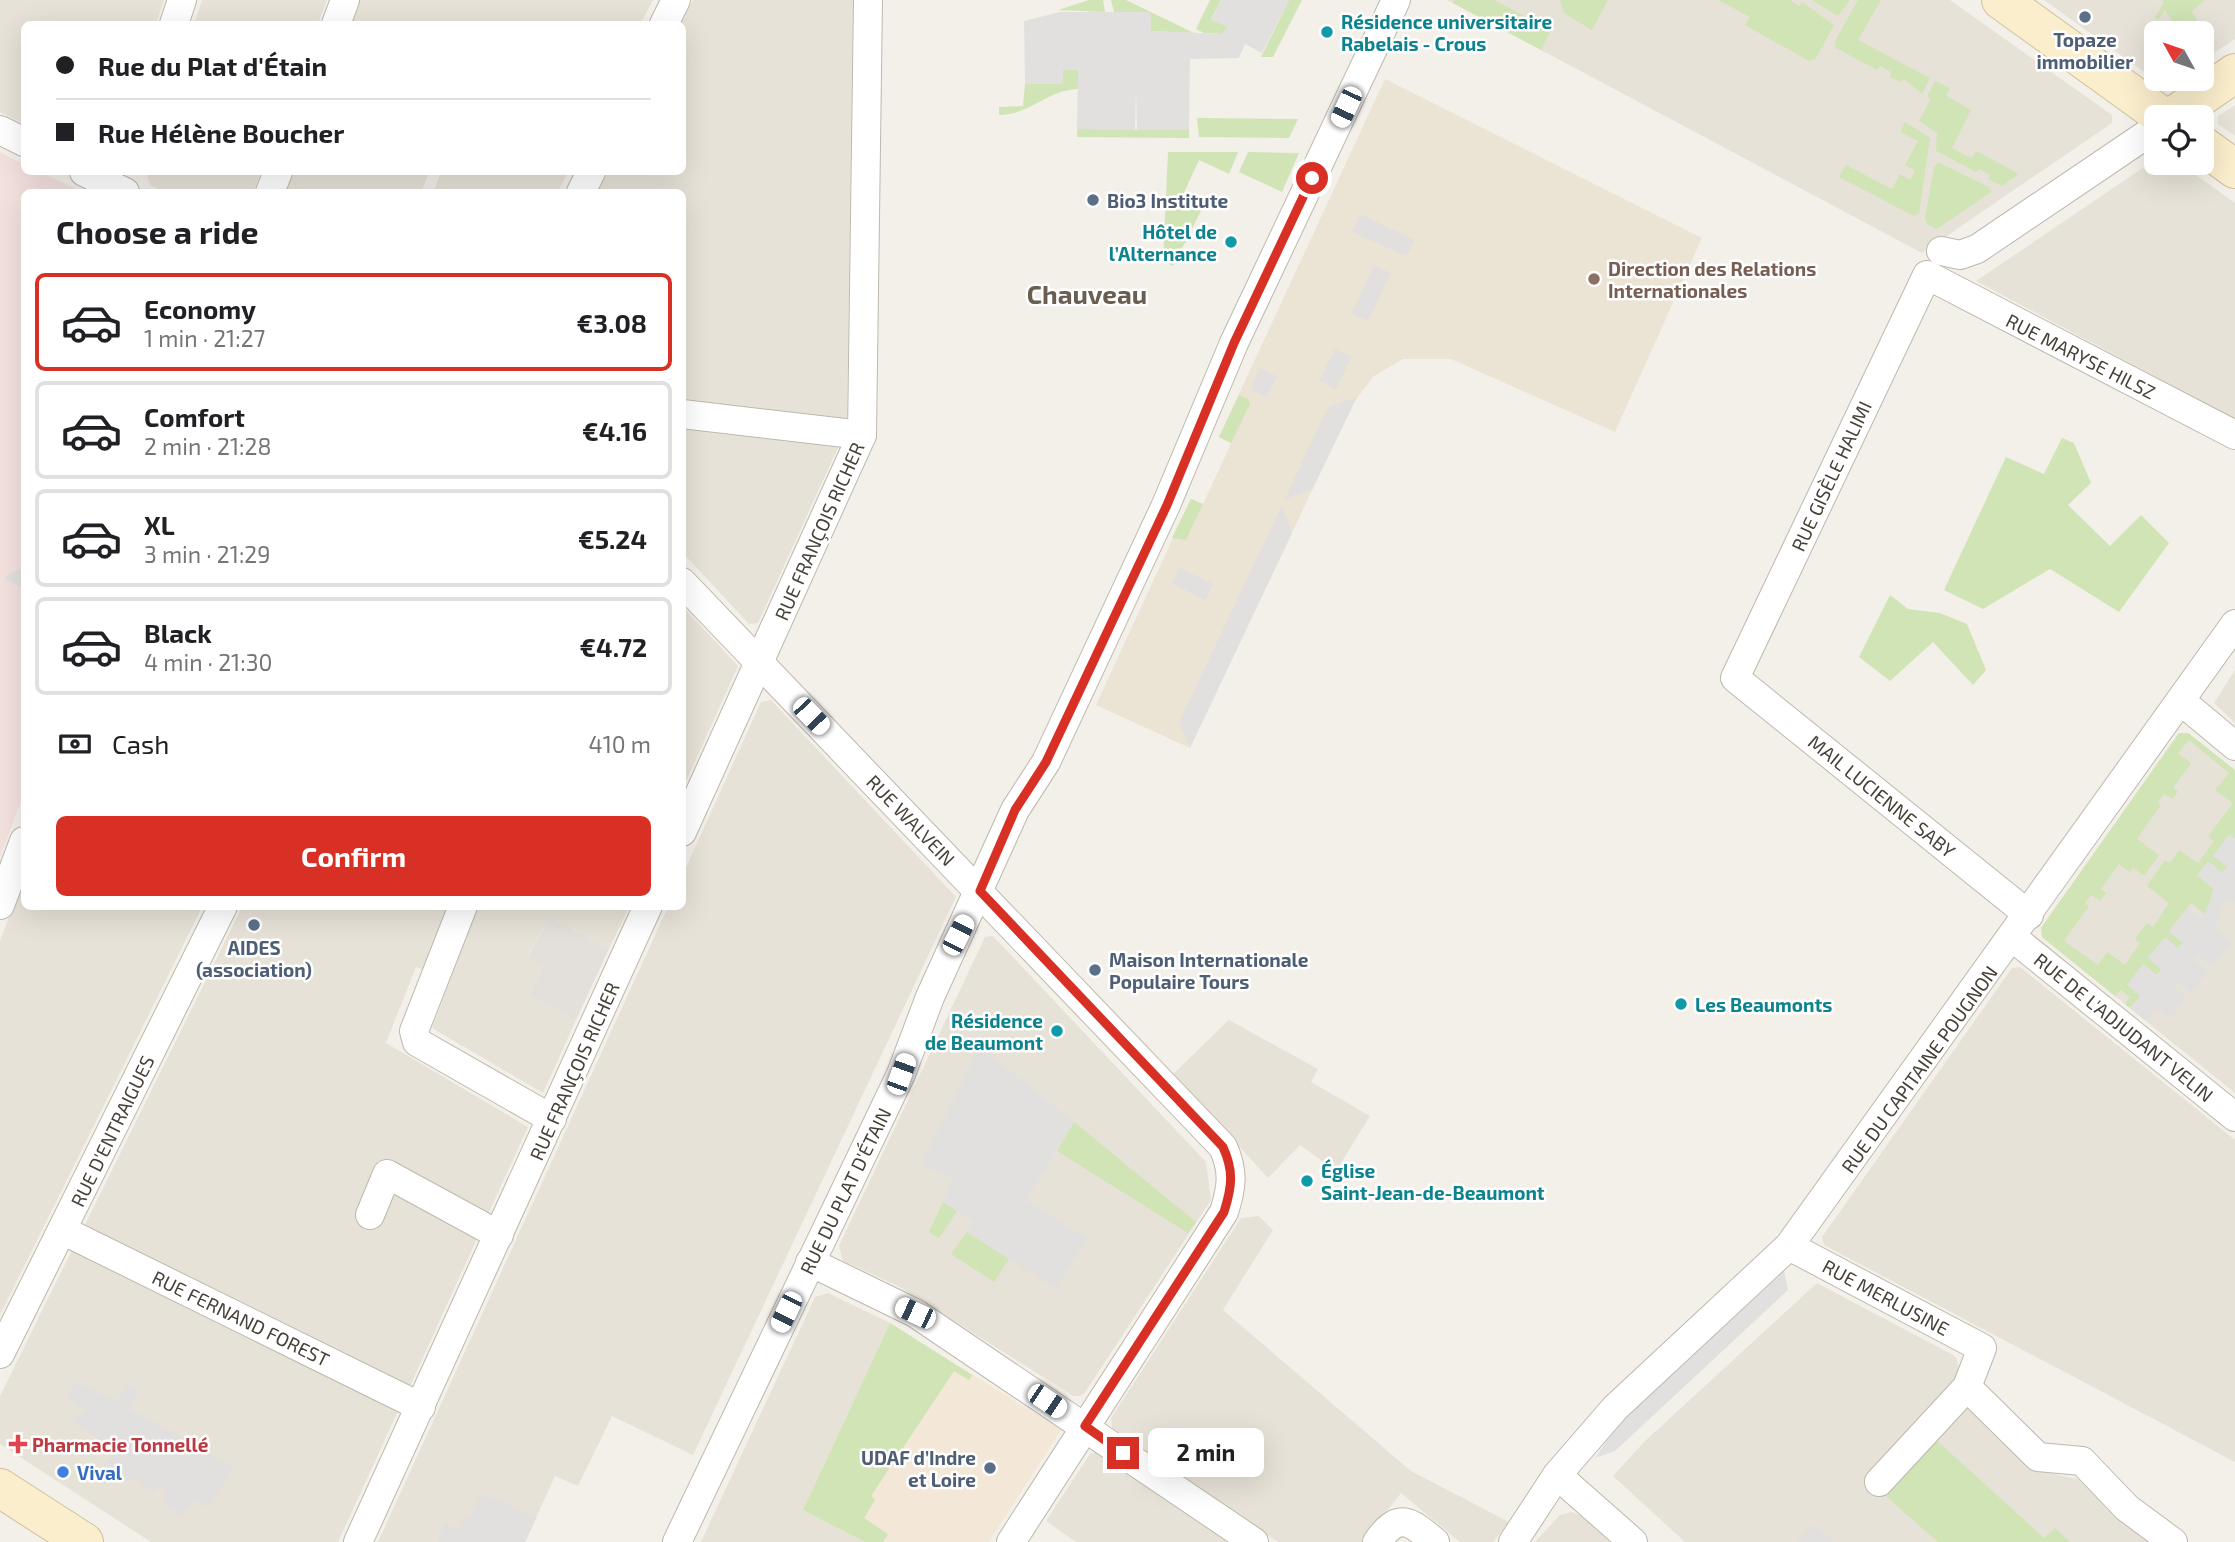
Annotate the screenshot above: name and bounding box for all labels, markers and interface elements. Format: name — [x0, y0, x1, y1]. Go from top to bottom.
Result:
marker: Topaze immobilier — [2077, 9, 2093, 25]
place label: Résidence universitaire Rabelais - Crous — [1341, 10, 1553, 55]
north arrow — [2144, 21, 2214, 91]
map controls — [2144, 21, 2214, 175]
marker: Résidence universitaire Rabelais - Crous — [1319, 24, 1335, 40]
place label: Topaze immobilier — [2037, 28, 2133, 73]
text: Rue du Plat d'Étain — [98, 50, 327, 81]
car — [1328, 84, 1365, 130]
button: locate — [2144, 105, 2214, 175]
text: Rue Hélène Boucher — [98, 117, 344, 148]
route start — [1296, 162, 1328, 194]
place label: Bio3 Institute — [1107, 189, 1228, 212]
marker: Bio3 Institute — [1085, 192, 1101, 208]
text: Choose a ride — [56, 212, 259, 250]
place label: Hôtel de l’Alternance — [1109, 220, 1217, 265]
marker: Hôtel de l’Alternance — [1223, 234, 1239, 250]
place label: Direction des Relations Internationales — [1608, 257, 1816, 302]
marker: Direction des Relations Internationales — [1586, 271, 1602, 287]
district label: Chauveau — [1027, 278, 1147, 309]
icon: car — [60, 291, 123, 354]
text: Economy — [144, 293, 256, 324]
text: €3.08 — [577, 307, 647, 338]
street label: RUE MARYSE HILSZ — [2003, 308, 2159, 404]
text: 1 min · 21:27 — [144, 324, 265, 352]
street label: RUE GISÈLE HALIMI — [1786, 397, 1876, 555]
icon: car — [60, 399, 123, 462]
text: Comfort — [144, 401, 245, 432]
text: €4.16 — [582, 415, 647, 446]
text: 2 min · 21:28 — [144, 432, 271, 460]
street label: RUE FRANÇOIS RICHER — [769, 438, 870, 624]
icon: car — [60, 507, 123, 570]
text: XL — [144, 509, 175, 540]
text: €5.24 — [578, 523, 647, 554]
text: 3 min · 21:29 — [144, 540, 270, 568]
icon: car — [60, 615, 123, 678]
text: Black — [144, 617, 212, 648]
text: €4.72 — [579, 631, 647, 662]
text: 4 min · 21:30 — [144, 648, 272, 676]
car — [789, 694, 834, 738]
icon: cash — [56, 725, 94, 763]
text: Cash — [112, 728, 169, 759]
text: 410 m — [589, 730, 651, 758]
street label: MAIL LUCIENNE SABY — [1804, 730, 1960, 862]
street label: RUE WALVEIN — [862, 770, 960, 870]
button: Confirm — [56, 816, 651, 896]
car — [940, 912, 977, 958]
marker: AIDES (association) — [246, 917, 262, 933]
place label: AIDES (association) — [196, 936, 312, 981]
place label: Maison Internationale Populaire Tours — [1109, 948, 1309, 993]
street label: RUE DE L'ADJUDANT VELIN — [2030, 948, 2218, 1106]
street label: RUE DU CAPITAINE POUGNON — [1836, 961, 2002, 1177]
marker: Maison Internationale Populaire Tours — [1087, 962, 1103, 978]
street label: RUE FRANÇOIS RICHER — [524, 978, 625, 1164]
place label: Les Beaumonts — [1695, 993, 1832, 1016]
marker: Les Beaumonts — [1673, 996, 1689, 1012]
place label: Résidence de Beaumont — [925, 1009, 1043, 1054]
marker: Résidence de Beaumont — [1049, 1023, 1065, 1039]
car — [884, 1051, 919, 1097]
street label: RUE D'ENTRAIGUES — [65, 1052, 159, 1210]
street label: RUE DU PLAT D'ÉTAIN — [795, 1104, 895, 1278]
place label: Église Saint-Jean-de-Beaumont — [1321, 1158, 1545, 1204]
marker: Église Saint-Jean-de-Beaumont — [1299, 1173, 1315, 1189]
street label: RUE MERLUSINE — [1819, 1254, 1953, 1340]
street label: RUE FERNAND FOREST — [149, 1265, 333, 1371]
car — [768, 1289, 805, 1335]
car — [892, 1295, 939, 1331]
car — [1024, 1381, 1071, 1421]
callout: 2 min — [1148, 1428, 1263, 1478]
place label: Pharmacie Tonnellé — [32, 1433, 209, 1456]
marker: Pharmacie Tonnellé — [10, 1436, 26, 1452]
route end — [1107, 1437, 1139, 1469]
text: 2 min — [1177, 1438, 1235, 1466]
place label: UDAF d’Indre et Loire — [861, 1446, 976, 1491]
marker: UDAF d’Indre et Loire — [982, 1460, 998, 1476]
place label: Vival — [77, 1461, 123, 1484]
marker: Vival — [55, 1464, 71, 1480]

